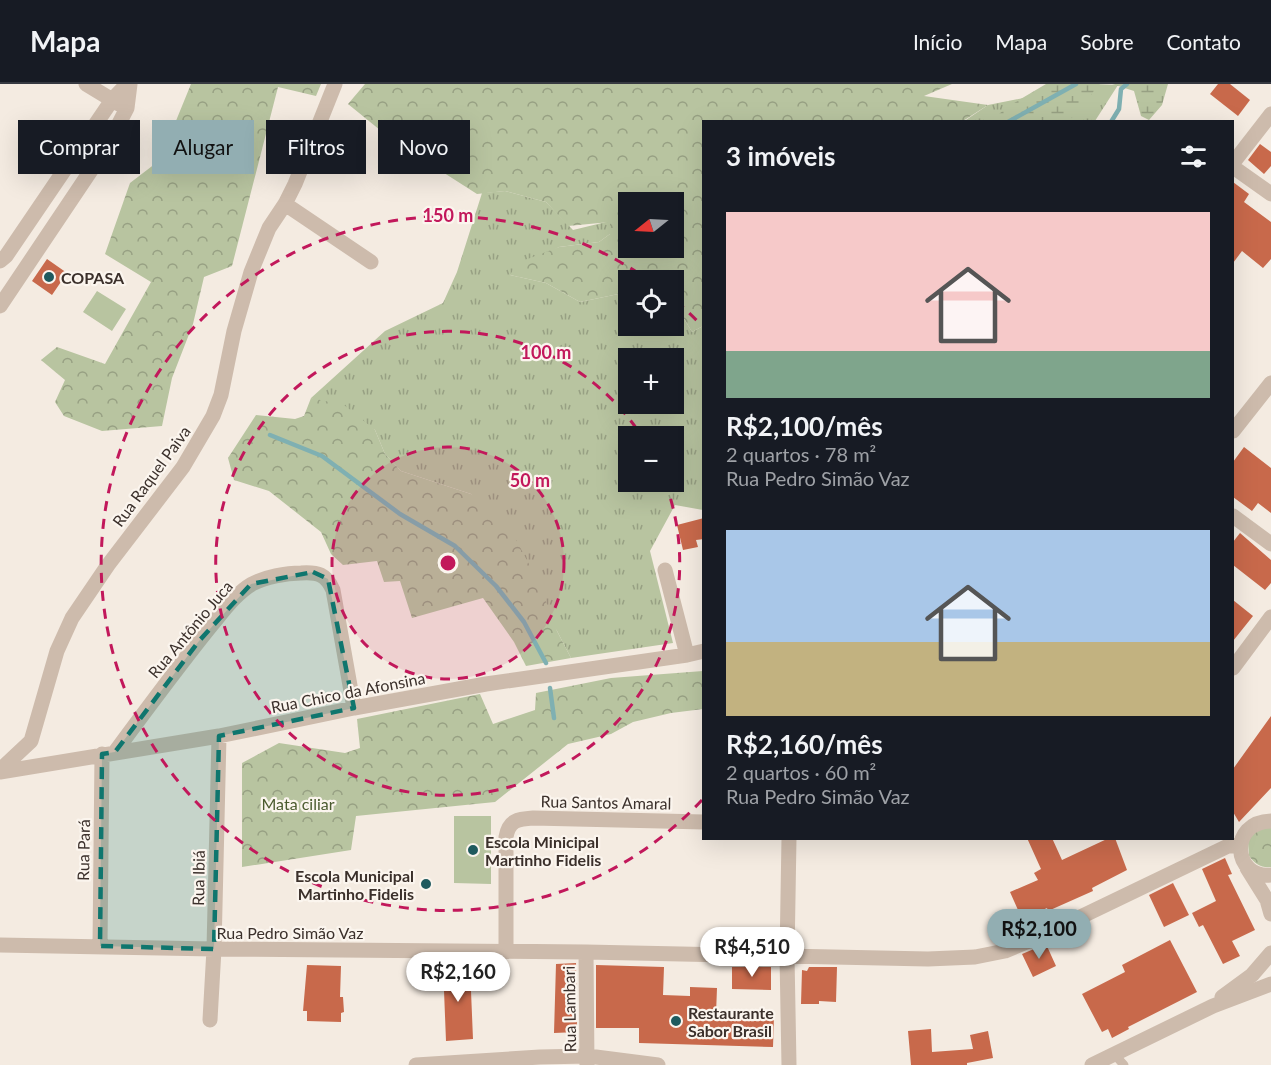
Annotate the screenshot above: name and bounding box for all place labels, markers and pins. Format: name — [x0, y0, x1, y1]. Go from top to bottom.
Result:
place label: COPASA — [61, 268, 125, 287]
marker: COPASA — [42, 270, 56, 284]
centre of rings — [438, 553, 458, 573]
place label: Escola Minicipal Martinho Fidelis — [485, 832, 601, 869]
marker: Escola Minicipal Martinho Fidelis — [466, 843, 480, 857]
place label: Escola Municipal Martinho Fidelis — [295, 866, 414, 903]
marker: Escola Municipal Martinho Fidelis — [419, 877, 433, 891]
pin: R$2,100 — [984, 909, 1094, 960]
pin: R$4,510 — [697, 927, 807, 978]
pin: R$2,160 — [403, 952, 513, 1003]
place label: Restaurante Sabor Brasil — [688, 1003, 774, 1040]
marker: Restaurante Sabor Brasil — [669, 1014, 683, 1028]

